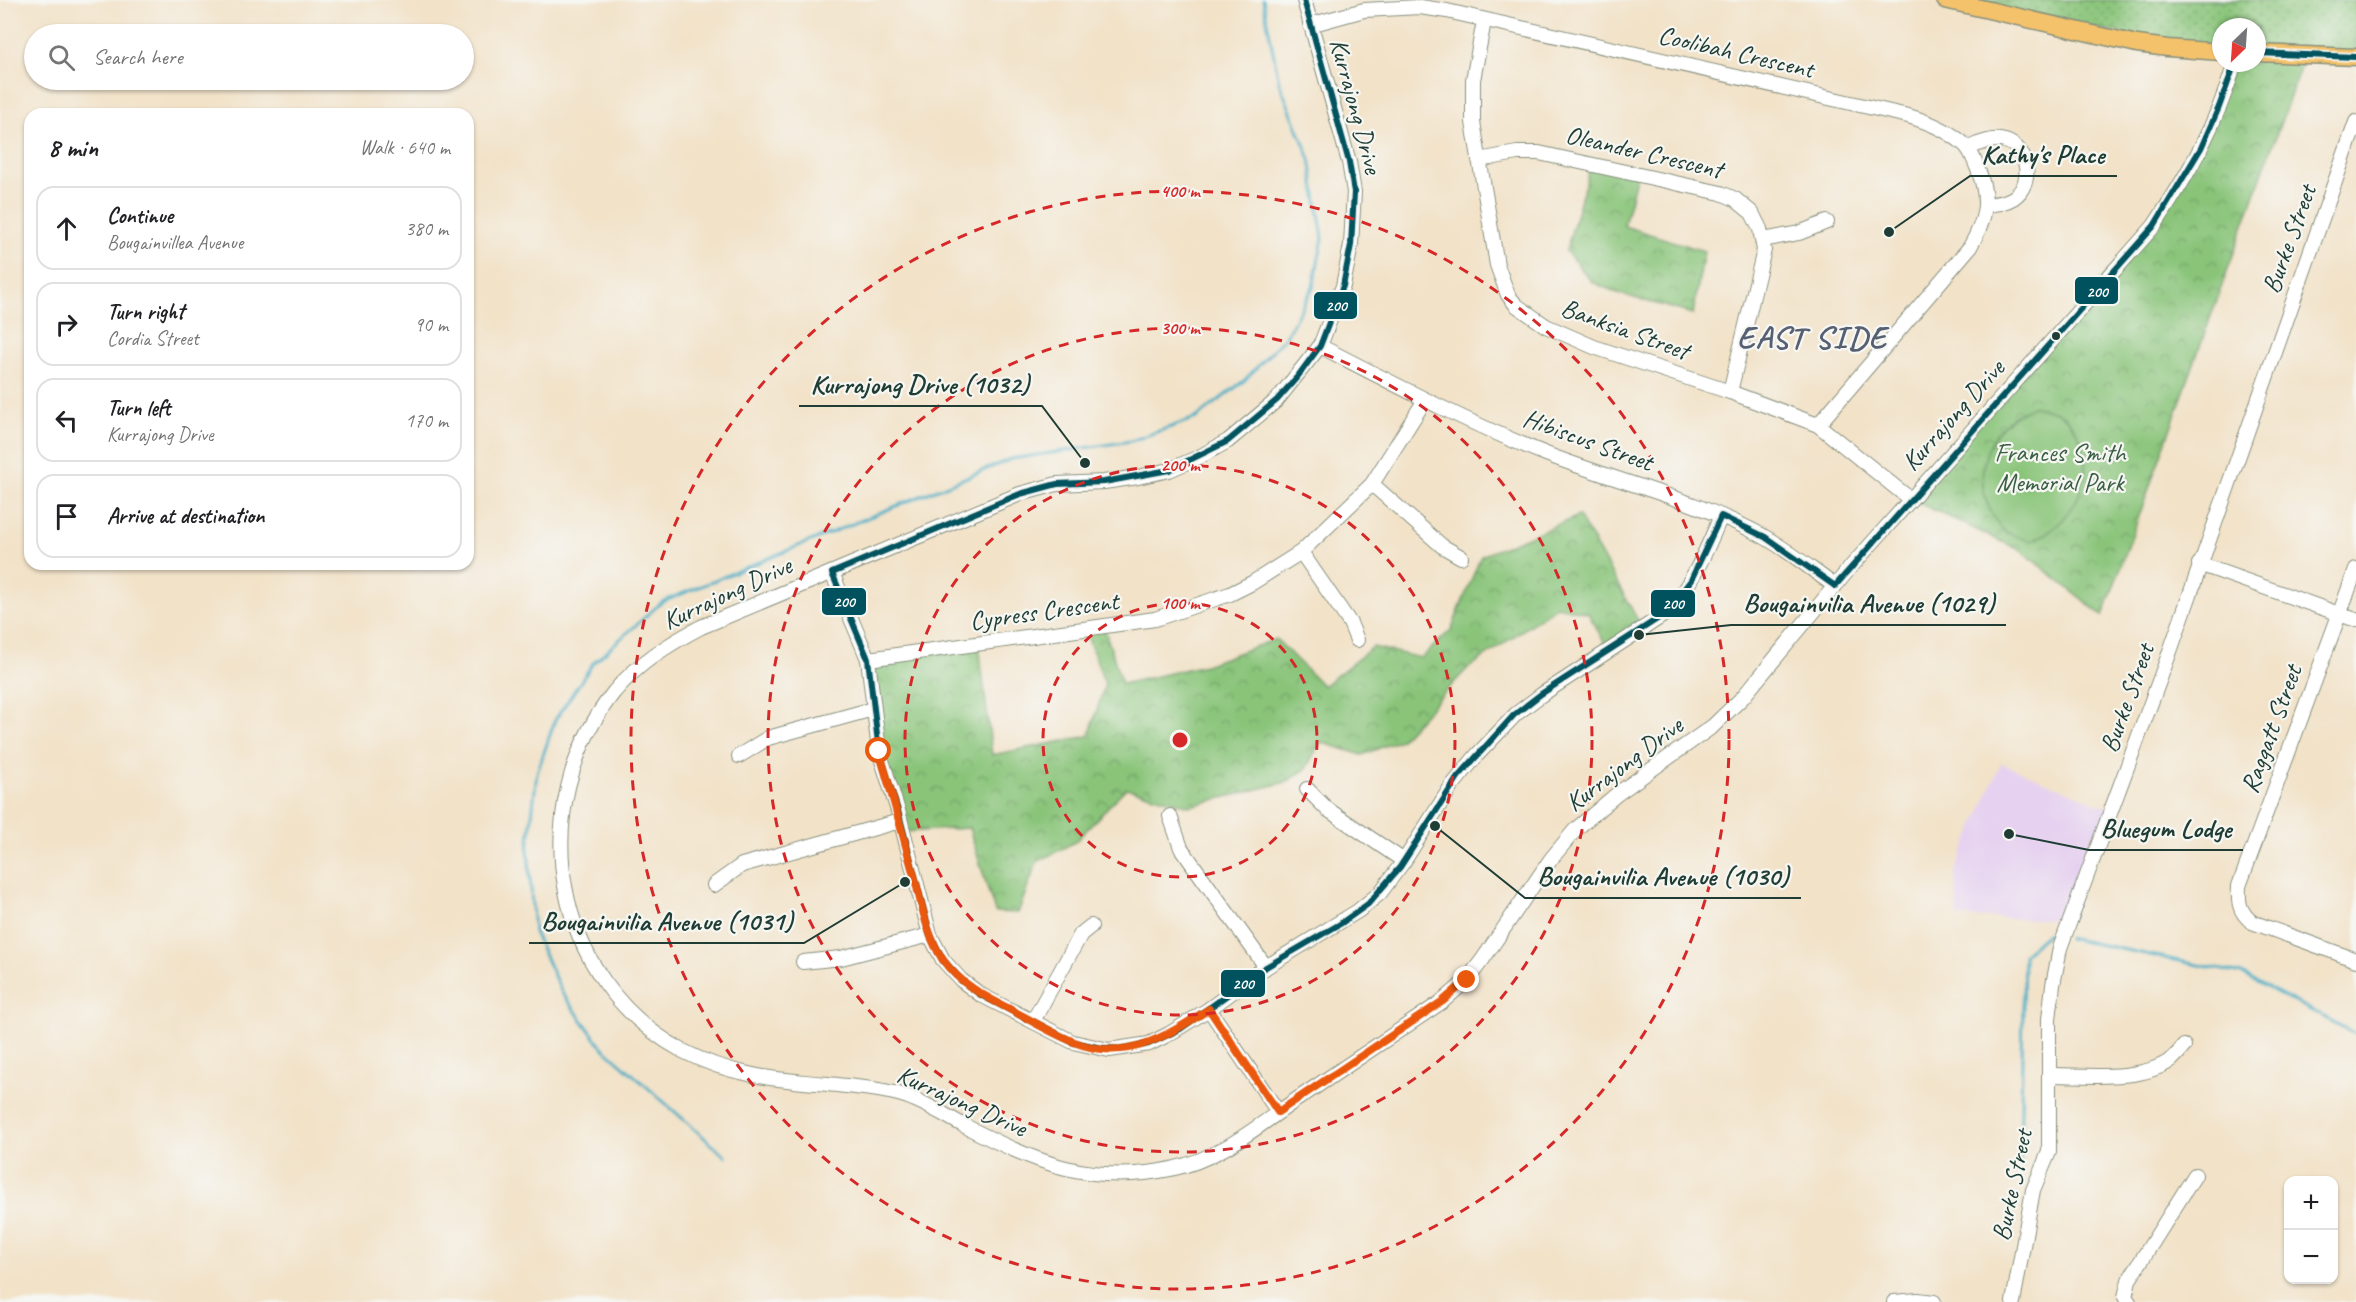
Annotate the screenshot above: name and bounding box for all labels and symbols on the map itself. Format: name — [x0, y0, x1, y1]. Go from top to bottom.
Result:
street label: Coolibah Crescent — [1655, 18, 1819, 86]
north arrow — [2212, 18, 2266, 72]
street label: Kurrajong Drive — [1322, 35, 1390, 179]
street label: Oleander Crescent — [1563, 118, 1729, 187]
callout: Kathy's Place — [1970, 131, 2117, 176]
text: Kathy's Place — [1981, 137, 2107, 171]
street label: Burke Street — [2254, 178, 2325, 298]
text: 400 m — [1161, 180, 1201, 202]
line badge: 200 — [2074, 276, 2119, 305]
text: 200 — [2086, 282, 2110, 302]
line badge: 200 — [1313, 291, 1358, 320]
street label: Banksia Street — [1557, 291, 1696, 368]
text: 200 — [1325, 296, 1349, 316]
text: 300 m — [1161, 317, 1201, 339]
district label: EAST SIDE — [1737, 317, 1890, 358]
unlabelled marker — [2050, 330, 2062, 342]
street label: Kurrajong Drive — [1894, 351, 2013, 477]
callout: Kurrajong Drive (1032) — [799, 361, 1042, 406]
text: Kurrajong Drive (1032) — [811, 367, 1032, 401]
street label: Hibiscus Street — [1519, 401, 1659, 479]
park label: Frances Smith Memorial Park — [1994, 436, 2128, 499]
text: 200 m — [1161, 454, 1201, 476]
street label: Kurrajong Drive — [657, 548, 798, 637]
callout: Bougainvilia Avenue (1029) — [1731, 580, 2006, 625]
street label: Cypress Crescent — [968, 584, 1123, 638]
text: Bougainvilia Avenue (1029) — [1743, 586, 1997, 620]
line badge: 200 — [821, 587, 867, 616]
line badge: 200 — [1650, 589, 1696, 618]
text: 200 — [833, 592, 857, 612]
text: 100 m — [1161, 592, 1201, 614]
text: 200 — [1662, 594, 1686, 614]
street label: Burke Street — [2092, 637, 2163, 757]
street label: Raggatt Street — [2233, 658, 2310, 797]
street label: Kurrajong Drive — [1559, 708, 1690, 819]
centre of rings — [1170, 730, 1190, 750]
route start — [865, 737, 891, 763]
callout: Bluegum Lodge — [2089, 805, 2243, 850]
text: Bluegum Lodge — [2101, 811, 2233, 845]
callout: Bougainvilia Avenue (1030) — [1525, 853, 1801, 898]
text: Bougainvilia Avenue (1030) — [1537, 859, 1791, 893]
callout: Bougainvilia Avenue (1031) — [529, 898, 804, 943]
text: Bougainvilia Avenue (1031) — [541, 904, 795, 938]
route end — [1453, 966, 1479, 992]
line badge: 200 — [1220, 969, 1266, 998]
text: 200 — [1232, 974, 1256, 994]
street label: Kurrajong Drive — [892, 1058, 1033, 1145]
street label: Burke Street — [1984, 1124, 2040, 1244]

